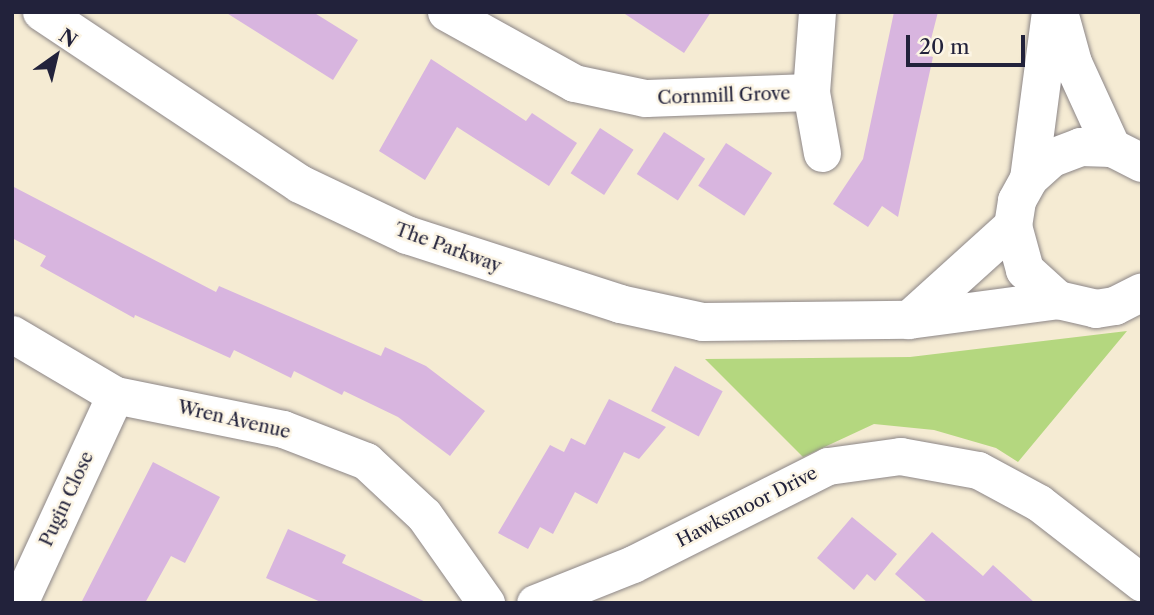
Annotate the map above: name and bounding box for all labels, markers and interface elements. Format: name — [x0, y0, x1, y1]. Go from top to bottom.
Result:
north arrow — [21, 21, 91, 91]
scale bar — [909, 21, 1028, 65]
text: N — [55, 24, 81, 52]
text: 20 m — [919, 34, 970, 59]
street label: Cornmill Grove — [657, 83, 791, 109]
street label: The Parkway — [392, 219, 504, 277]
street label: Wren Avenue — [175, 396, 293, 444]
street label: Pugin Close — [36, 448, 98, 550]
street label: Hawksmoor Drive — [673, 462, 821, 552]

